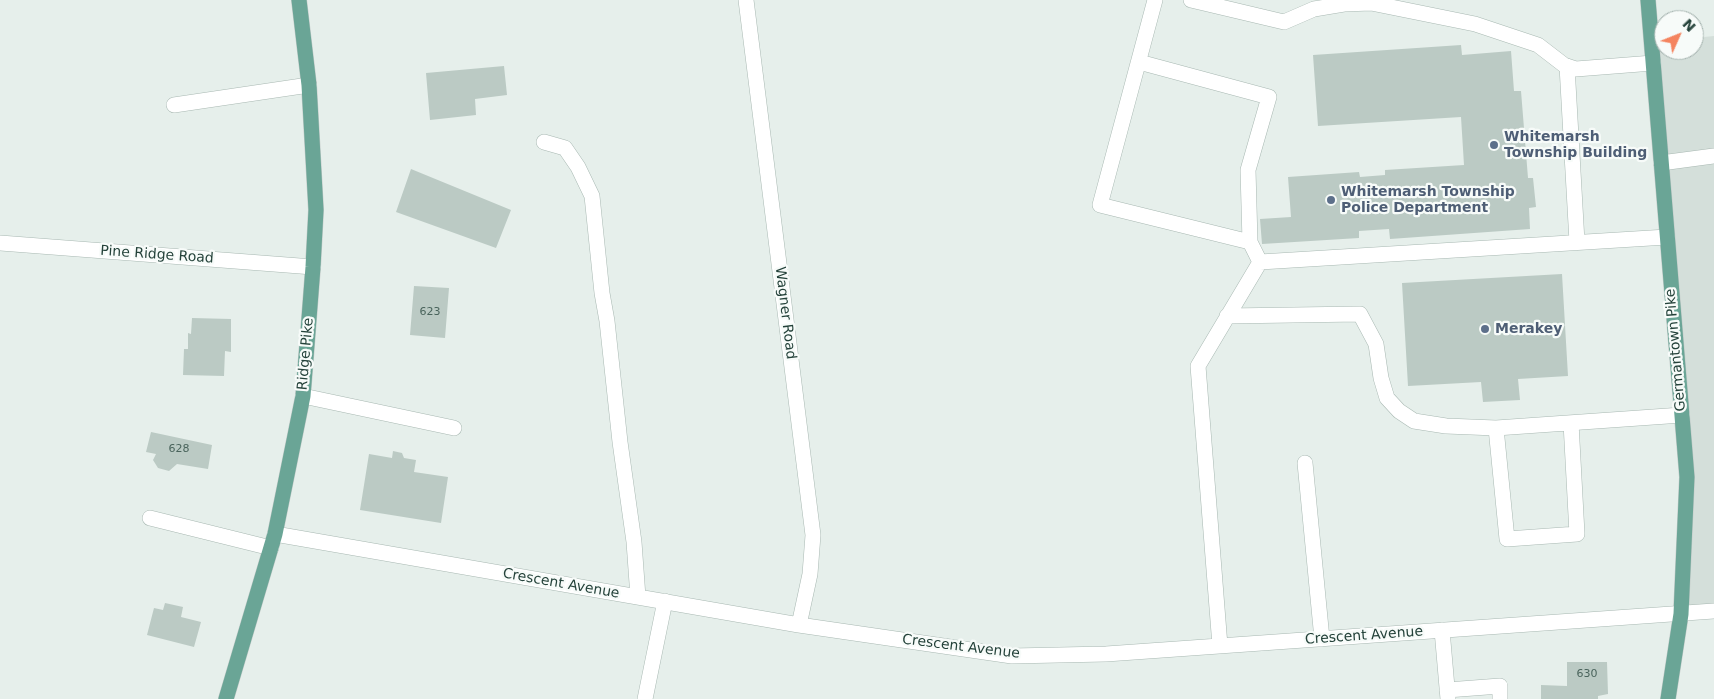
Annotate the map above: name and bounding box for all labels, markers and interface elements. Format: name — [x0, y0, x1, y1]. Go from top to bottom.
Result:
north arrow — [1654, 10, 1704, 60]
text: N — [1679, 16, 1699, 35]
place label: Whitemarsh Township Building — [1504, 129, 1647, 162]
marker: Whitemarsh Township Building — [1488, 139, 1500, 151]
place label: Whitemarsh Township Police Department — [1341, 184, 1515, 216]
marker: Whitemarsh Township Police Department — [1325, 194, 1337, 206]
street label: Pine Ridge Road — [100, 243, 214, 267]
street label: Wagner Road — [771, 266, 799, 360]
street label: Germantown Pike — [1662, 288, 1690, 412]
house number: 623 — [420, 305, 440, 319]
street label: Ridge Pike — [294, 317, 318, 391]
place label: Merakey — [1495, 321, 1562, 337]
marker: Merakey — [1479, 323, 1491, 335]
house number: 628 — [169, 442, 189, 456]
street label: Crescent Avenue — [501, 565, 621, 603]
street label: Crescent Avenue — [1304, 623, 1424, 649]
street label: Crescent Avenue — [901, 631, 1021, 663]
house number: 630 — [1577, 667, 1597, 681]

